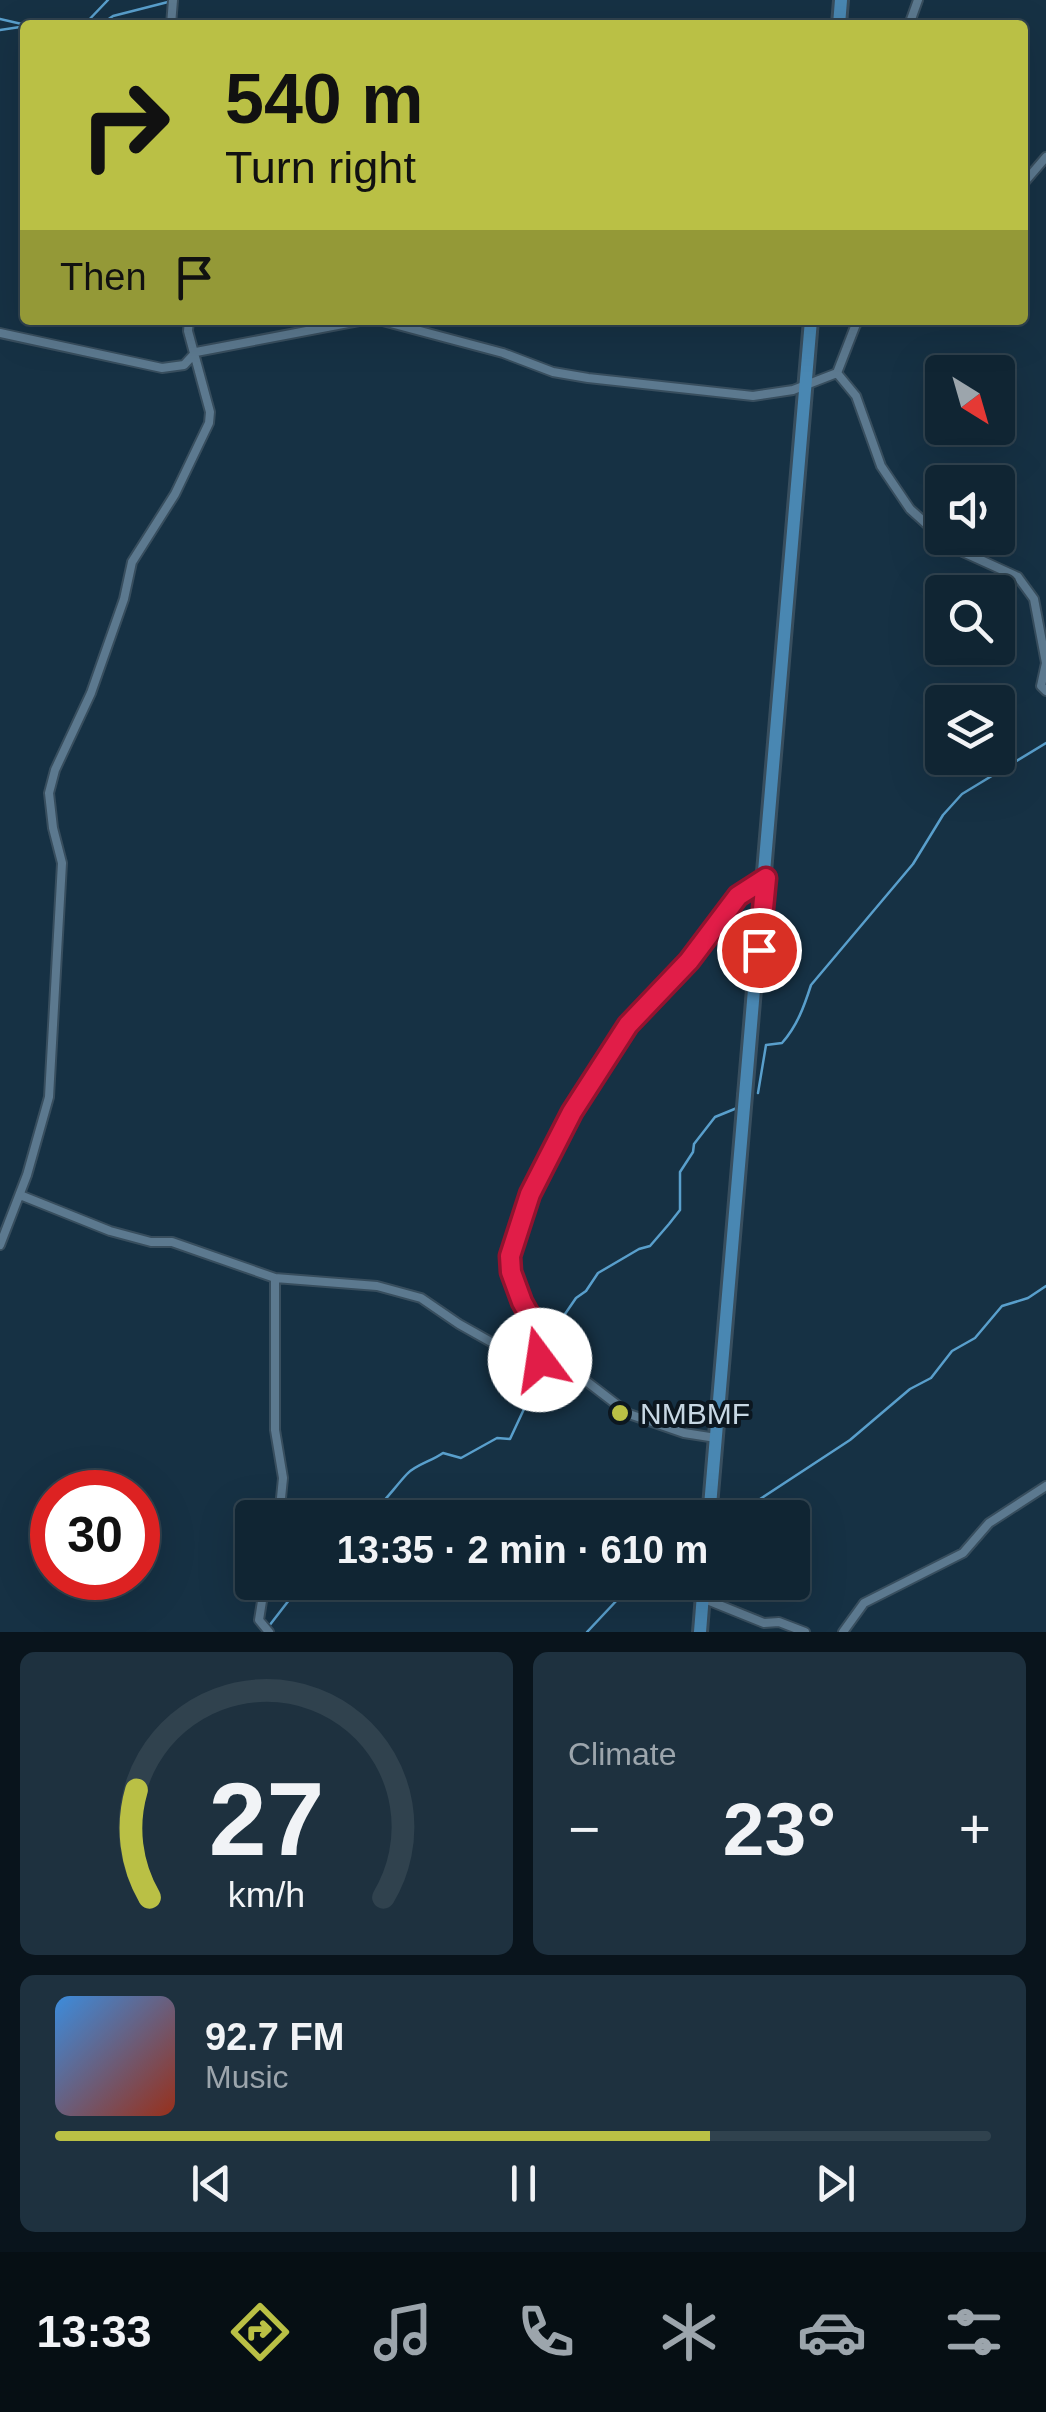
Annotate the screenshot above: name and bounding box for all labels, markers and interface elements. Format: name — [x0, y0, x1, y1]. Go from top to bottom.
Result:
icon: right — [60, 60, 190, 190]
text: 540 m — [225, 60, 423, 138]
text: Turn right — [225, 142, 416, 193]
icon: arrive — [167, 250, 222, 305]
text: Then — [60, 256, 147, 298]
north arrow — [925, 355, 1015, 445]
map controls — [925, 355, 1015, 775]
button: sound — [925, 465, 1015, 555]
button: search — [925, 575, 1015, 665]
button: layers — [925, 685, 1015, 775]
pin — [717, 908, 802, 993]
icon: arrive — [732, 923, 787, 978]
position arrow — [488, 1308, 592, 1412]
place label: NMBMF — [640, 1397, 750, 1430]
marker: NMBMF — [609, 1402, 631, 1424]
speed limit sign: 30 — [30, 1470, 160, 1600]
text: 13:35 · 2 min · 610 m — [337, 1529, 708, 1571]
text: Climate — [568, 1736, 676, 1772]
text: 27 — [209, 1761, 324, 1877]
text: 23° — [723, 1787, 836, 1871]
text: − — [568, 1798, 600, 1860]
text: + — [959, 1798, 991, 1860]
text: km/h — [228, 1875, 305, 1915]
text: 92.7 FM — [205, 2016, 344, 2058]
text: Music — [205, 2059, 289, 2095]
icon: previous — [184, 2156, 239, 2211]
icon: pause — [496, 2156, 551, 2211]
icon: next — [808, 2156, 863, 2211]
icon: directions — [225, 2297, 295, 2367]
icon: music — [368, 2297, 438, 2367]
icon: phone — [511, 2297, 581, 2367]
icon: climate — [654, 2297, 724, 2367]
icon: car — [797, 2297, 867, 2367]
icon: filters — [939, 2297, 1009, 2367]
text: 13:33 — [36, 2306, 152, 2357]

